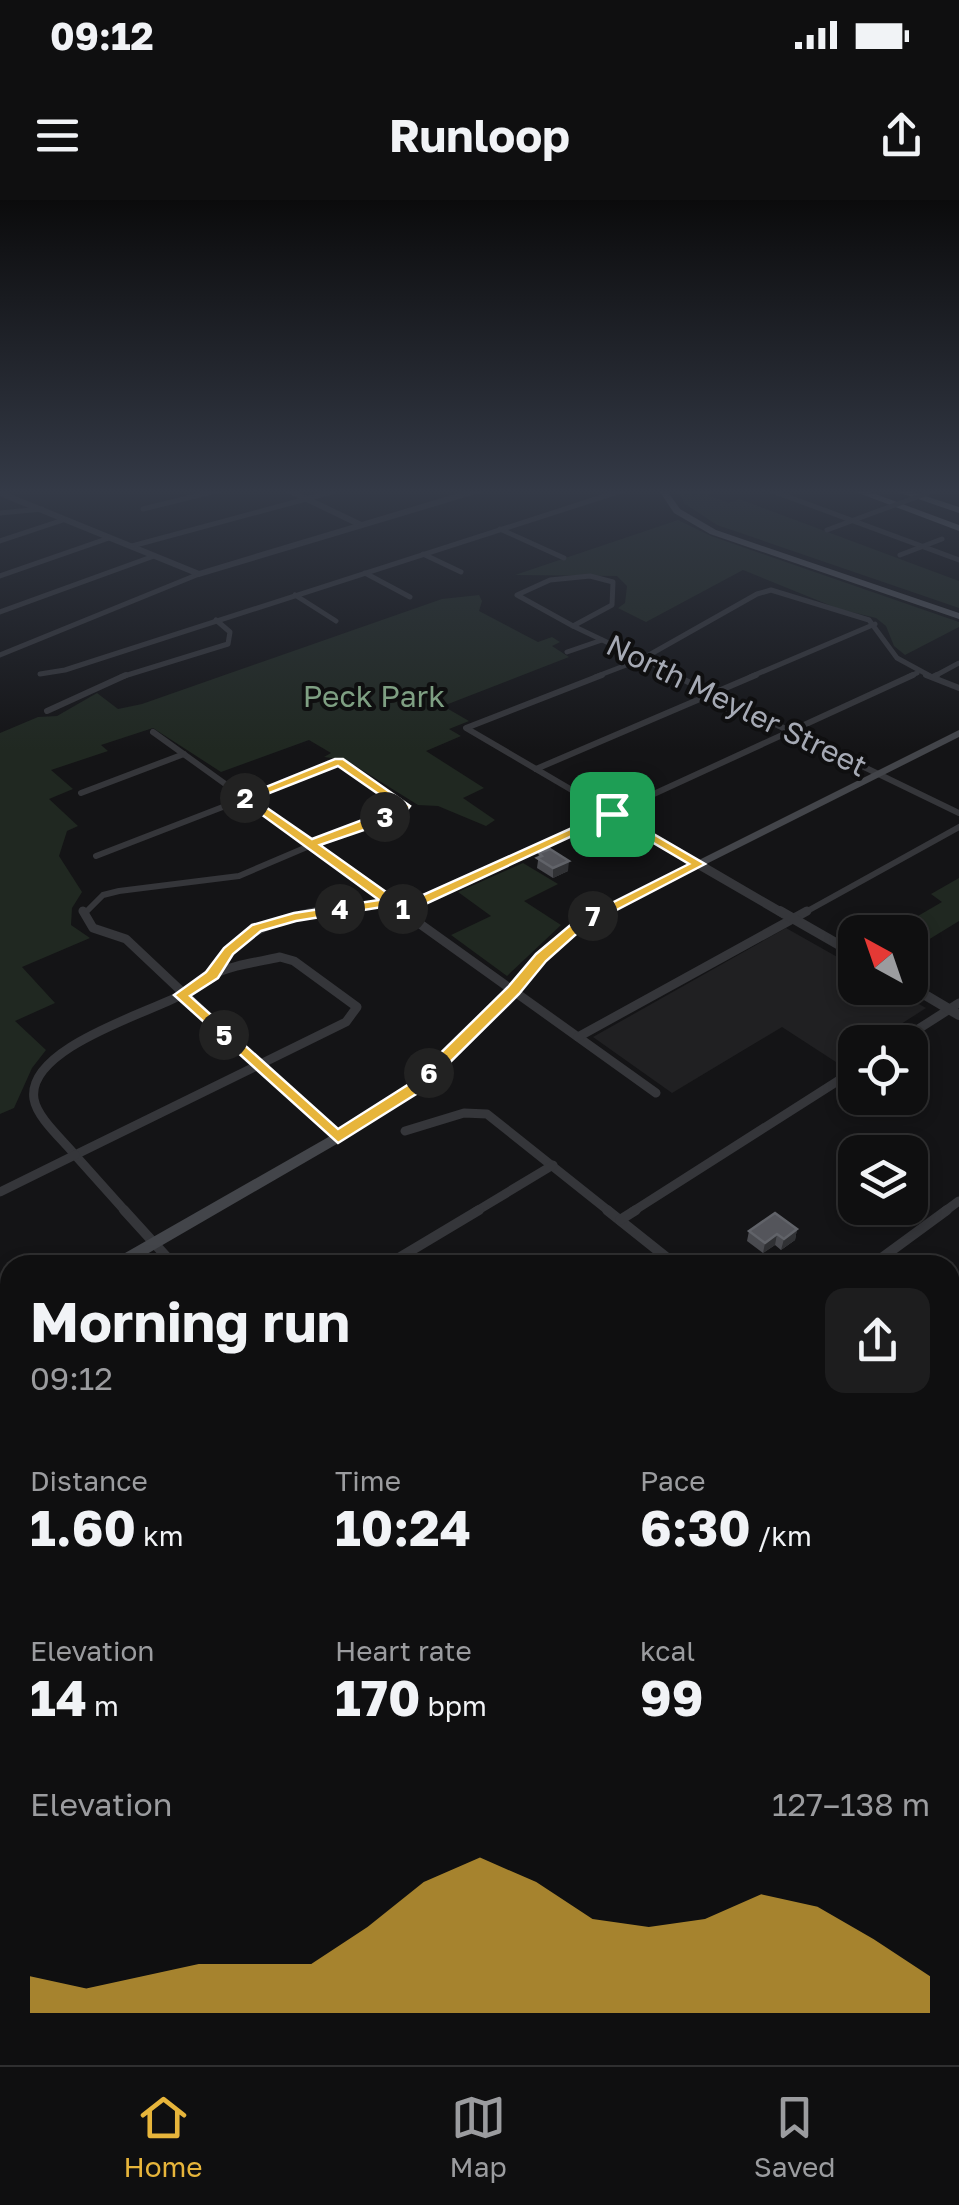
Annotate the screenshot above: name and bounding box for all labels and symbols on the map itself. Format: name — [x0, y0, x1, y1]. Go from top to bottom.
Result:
street label: North Meyler Street — [601, 626, 873, 784]
park label: Peck Park — [303, 678, 445, 714]
pin — [570, 772, 655, 857]
pin: 2 — [220, 773, 270, 823]
pin: 3 — [360, 792, 410, 842]
pin: 4 — [315, 884, 365, 934]
pin: 1 — [378, 884, 428, 934]
pin: 7 — [568, 891, 618, 941]
north arrow — [838, 915, 928, 1005]
pin: 5 — [199, 1010, 249, 1060]
pin: 6 — [404, 1048, 454, 1098]

